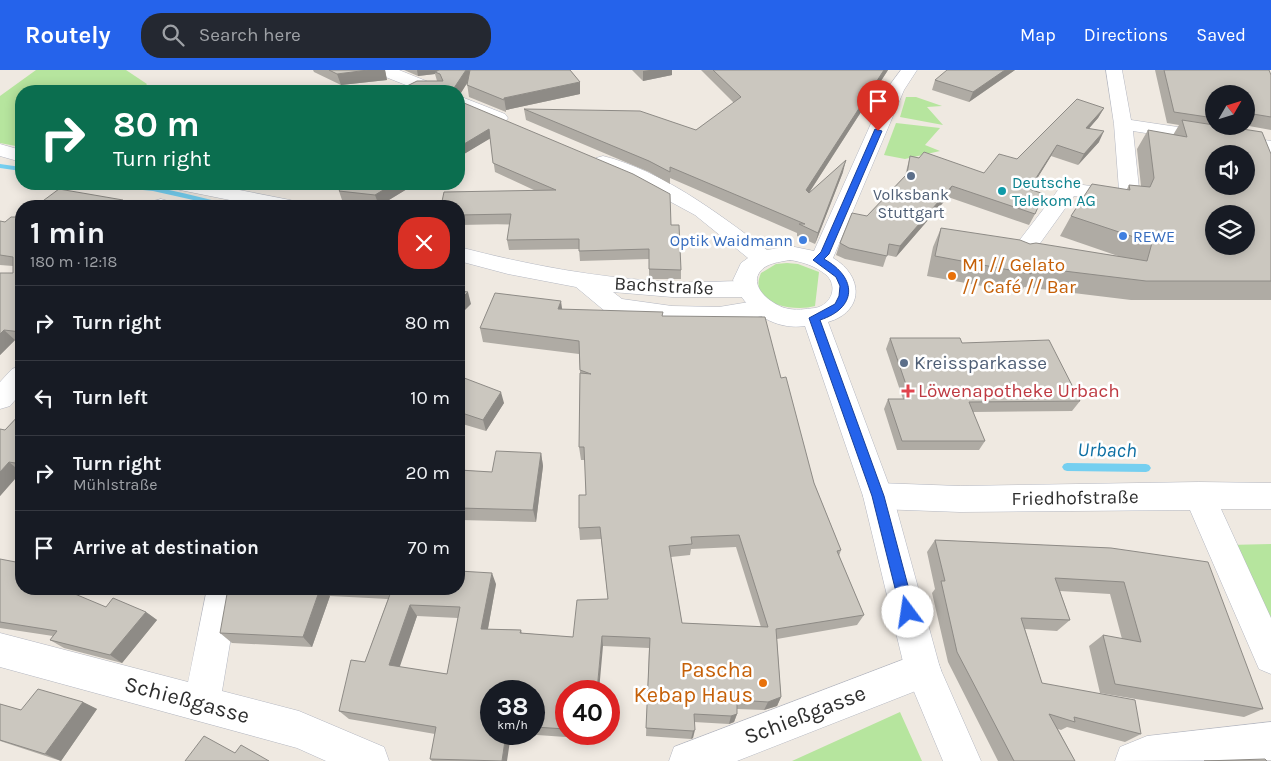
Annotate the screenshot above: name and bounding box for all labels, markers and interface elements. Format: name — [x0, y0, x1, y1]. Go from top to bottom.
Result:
search box — [141, 13, 491, 58]
text: Routely — [25, 21, 111, 49]
icon: search — [159, 21, 187, 49]
text: Search here — [199, 24, 301, 46]
text: Map — [1020, 24, 1056, 46]
text: Directions — [1084, 24, 1168, 46]
text: Saved — [1196, 24, 1246, 46]
pin — [857, 80, 899, 131]
north arrow — [1205, 85, 1255, 135]
map controls — [1205, 85, 1255, 255]
icon: arrive — [864, 87, 892, 115]
text: 80 m — [113, 104, 200, 145]
icon: right — [30, 105, 95, 170]
button: sound — [1205, 145, 1255, 195]
text: Turn right — [113, 146, 211, 172]
marker: Volksbank Stuttgart — [905, 170, 917, 182]
place label: Deutsche Telekom AG — [1012, 173, 1096, 210]
place label: Volksbank Stuttgart — [873, 185, 949, 222]
marker: Deutsche Telekom AG — [996, 185, 1008, 197]
button: layers — [1205, 205, 1255, 255]
text: 1 min — [30, 215, 105, 251]
button: close — [398, 217, 450, 269]
place label: REWE — [1133, 227, 1175, 246]
marker: REWE — [1117, 230, 1129, 242]
place label: Optik Waidmann — [670, 231, 793, 250]
marker: Optik Waidmann — [797, 234, 809, 246]
text: 180 m · 12:18 — [30, 252, 117, 271]
place label: M1 // Gelato // Café // Bar — [962, 254, 1076, 298]
marker: M1 // Gelato // Café // Bar — [946, 270, 958, 282]
street label: Bachstraße — [614, 272, 714, 300]
icon: right — [30, 309, 58, 337]
text: Turn right — [73, 312, 162, 334]
text: 80 m — [405, 312, 450, 334]
place label: Kreissparkasse — [914, 352, 1047, 374]
marker: Kreissparkasse — [898, 357, 910, 369]
place label: Löwenapotheke Urbach — [918, 380, 1120, 402]
icon: left — [30, 384, 58, 412]
marker: Löwenapotheke Urbach — [902, 385, 914, 397]
text: Turn left — [73, 387, 148, 409]
text: 10 m — [410, 387, 450, 409]
water label: Urbach — [1077, 438, 1137, 462]
text: Turn right — [73, 453, 162, 475]
icon: right — [30, 459, 58, 487]
text: 20 m — [405, 462, 450, 484]
text: Mühlstraße — [73, 475, 157, 494]
street label: Friedhofstraße — [1011, 486, 1139, 510]
icon: arrive — [30, 534, 58, 562]
text: Arrive at destination — [73, 537, 259, 559]
text: 70 m — [408, 537, 450, 559]
position arrow — [881, 585, 933, 637]
place label: Pascha Kebap Haus — [633, 657, 753, 708]
street label: Schießgasse — [122, 671, 252, 729]
marker: Pascha Kebap Haus — [757, 677, 769, 689]
speed limit sign: 40 — [555, 680, 620, 745]
street label: Schießgasse — [740, 680, 870, 750]
text: 38 — [497, 692, 528, 721]
text: km/h — [497, 718, 528, 732]

